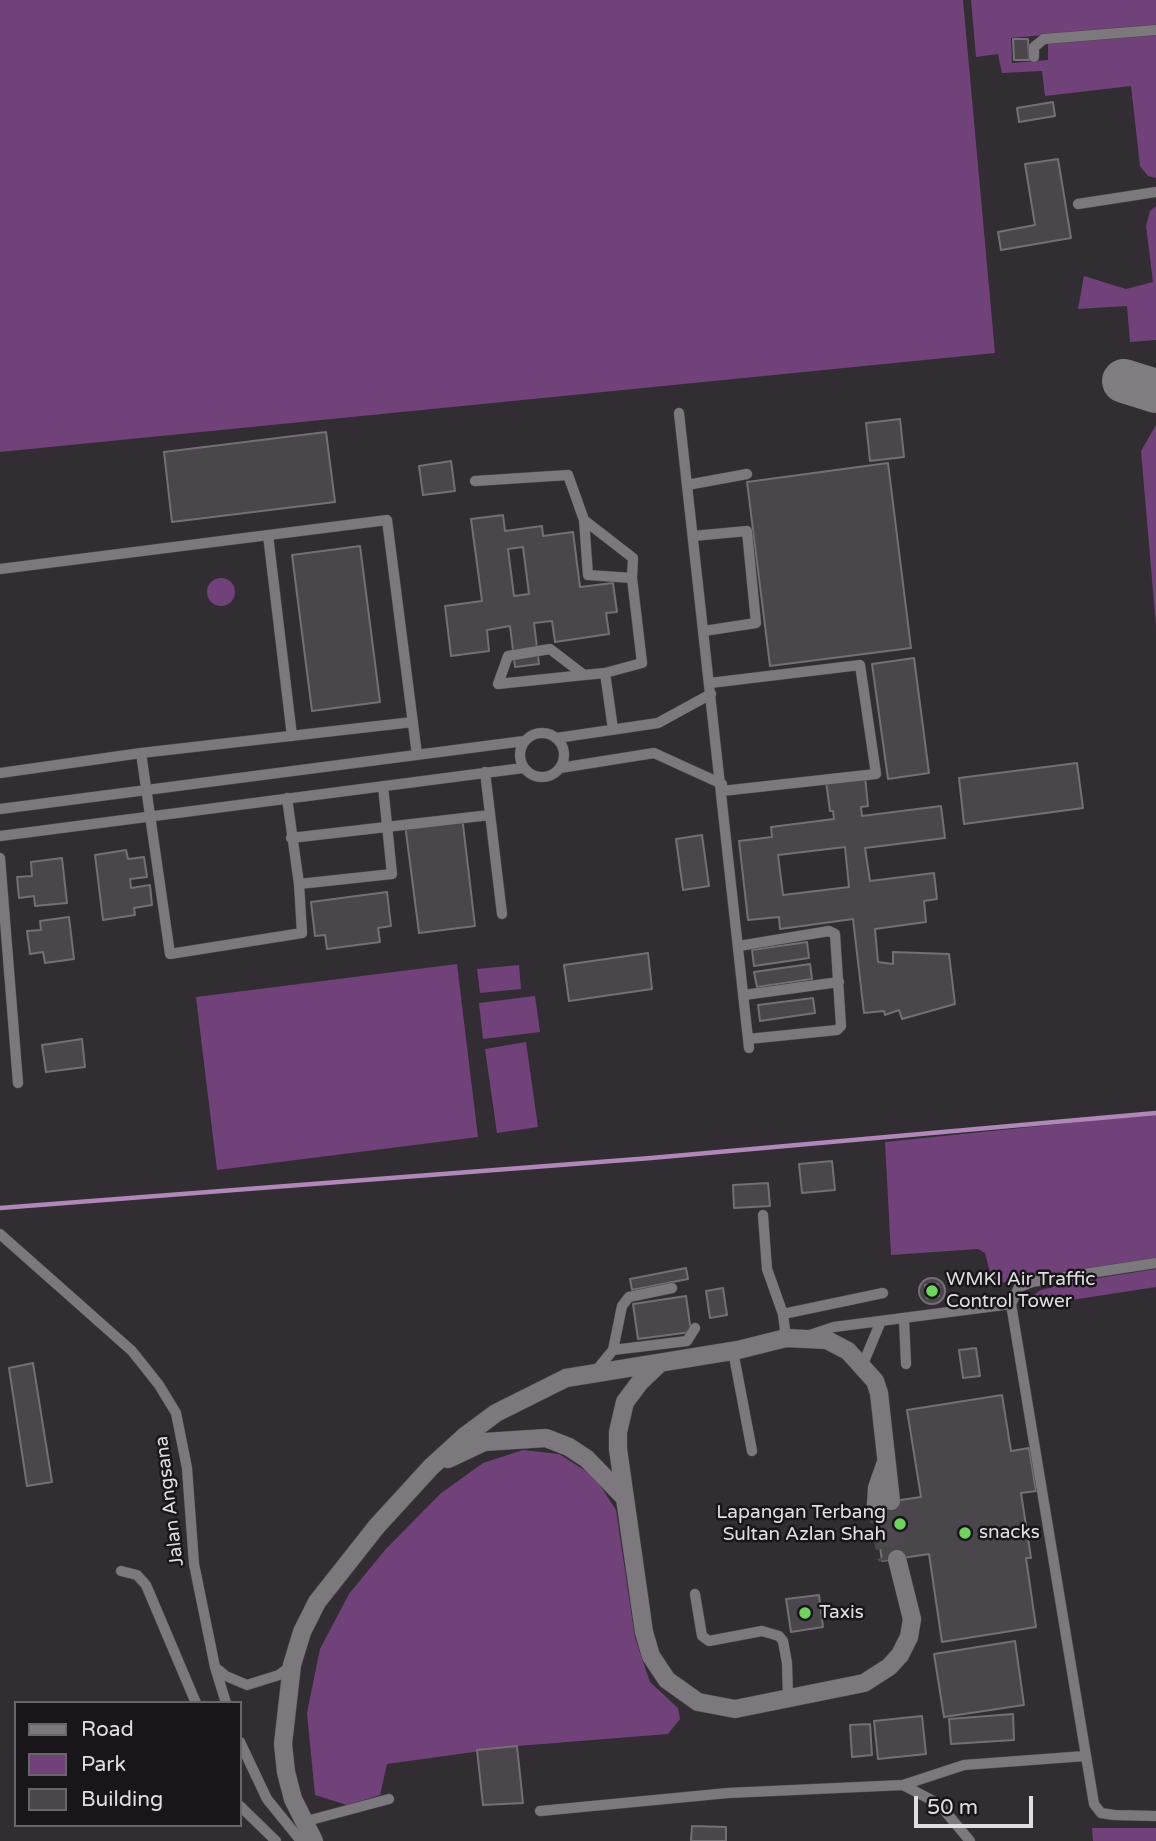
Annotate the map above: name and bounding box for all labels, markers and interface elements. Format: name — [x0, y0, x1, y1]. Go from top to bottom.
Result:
place label: WMKI Air Traffic Control Tower — [946, 1269, 1095, 1313]
marker: WMKI Air Traffic Control Tower — [924, 1283, 940, 1299]
street label: Jalan Angsana — [151, 1435, 189, 1567]
place label: Lapangan Terbang Sultan Azlan Shah — [716, 1502, 886, 1546]
marker: Lapangan Terbang Sultan Azlan Shah — [892, 1516, 908, 1532]
place label: snacks — [979, 1522, 1040, 1544]
marker: snacks — [957, 1525, 973, 1541]
place label: Taxis — [819, 1602, 864, 1624]
marker: Taxis — [797, 1605, 813, 1621]
legend — [14, 1701, 242, 1827]
text: Road — [81, 1717, 134, 1742]
text: Park — [81, 1752, 126, 1777]
scale bar — [918, 1782, 1037, 1826]
text: Building — [81, 1787, 163, 1812]
text: 50 m — [927, 1795, 978, 1820]

